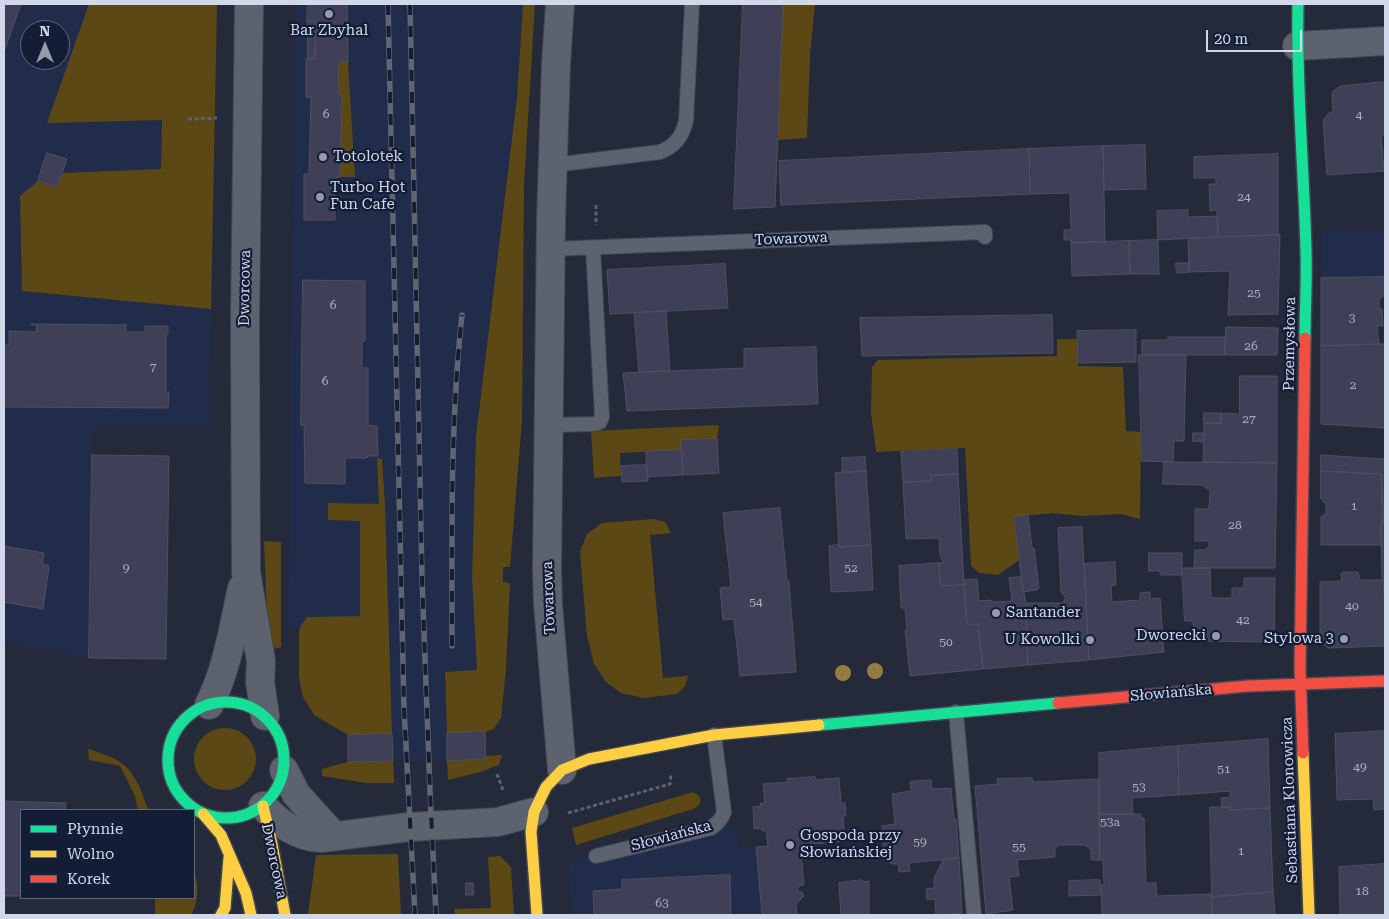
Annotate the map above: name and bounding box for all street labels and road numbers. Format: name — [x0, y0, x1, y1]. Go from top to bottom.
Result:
street label: Towarowa — [754, 229, 828, 249]
street label: Dworcowa — [235, 250, 255, 326]
street label: Przemysłowa — [1280, 297, 1300, 391]
street label: Towarowa — [539, 561, 559, 635]
street label: Słowiańska — [1129, 680, 1213, 706]
street label: Sebastiana Klonowicza — [1278, 716, 1302, 884]
street label: Słowiańska — [629, 817, 713, 855]
street label: Dworcowa — [257, 822, 291, 900]

